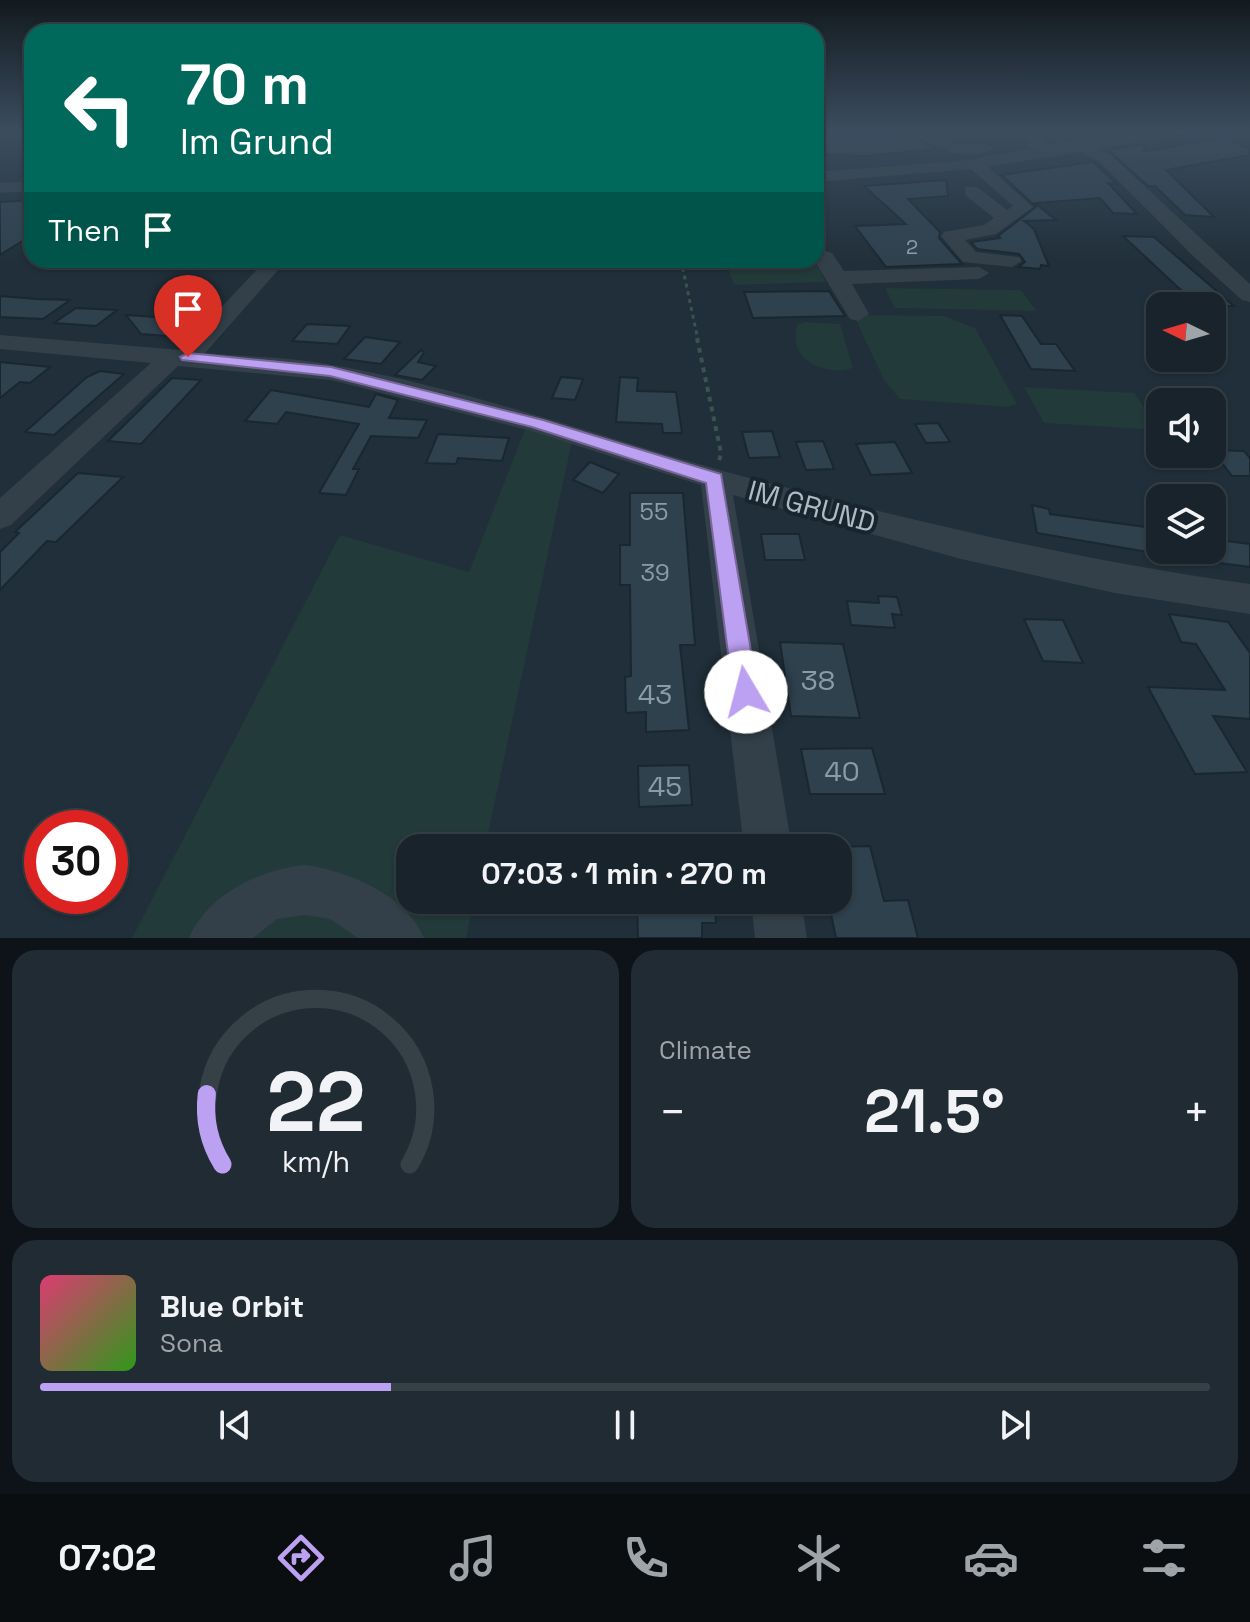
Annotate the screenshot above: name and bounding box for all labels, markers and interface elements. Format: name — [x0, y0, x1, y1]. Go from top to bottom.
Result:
text: 70 m — [180, 49, 309, 120]
icon: left — [48, 56, 152, 160]
text: Im Grund — [180, 119, 334, 165]
icon: arrive — [136, 208, 180, 252]
text: Then — [48, 211, 120, 250]
house number: 2 — [906, 234, 918, 260]
pin — [154, 275, 222, 357]
icon: arrive — [166, 287, 210, 331]
north arrow — [1146, 292, 1226, 372]
map controls — [1146, 292, 1226, 564]
button: sound — [1146, 388, 1226, 468]
street label: IM GRUND — [744, 472, 880, 540]
button: layers — [1146, 484, 1226, 564]
house number: 55 — [640, 496, 668, 527]
house number: 39 — [640, 557, 670, 588]
position arrow — [704, 650, 788, 734]
house number: 38 — [801, 662, 835, 698]
house number: 43 — [638, 676, 672, 712]
house number: 40 — [824, 753, 860, 789]
house number: 45 — [648, 768, 682, 804]
speed limit sign: 30 — [24, 810, 128, 914]
text: 07:03 · 1 min · 270 m — [481, 854, 767, 893]
text: Climate — [659, 1033, 752, 1067]
text: 22 — [266, 1049, 365, 1155]
text: 21.5° — [864, 1073, 1005, 1150]
text: − — [659, 1084, 686, 1140]
text: + — [1183, 1084, 1210, 1140]
text: km/h — [281, 1144, 350, 1180]
text: Blue Orbit — [160, 1287, 304, 1326]
text: Sona — [160, 1326, 223, 1360]
icon: previous — [213, 1403, 257, 1447]
icon: pause — [603, 1403, 647, 1447]
icon: next — [993, 1403, 1037, 1447]
icon: directions — [273, 1530, 329, 1586]
icon: music — [445, 1530, 501, 1586]
icon: phone — [618, 1530, 674, 1586]
icon: climate — [791, 1530, 847, 1586]
icon: car — [963, 1530, 1019, 1586]
icon: filters — [1136, 1530, 1192, 1586]
text: 07:02 — [58, 1535, 156, 1581]

